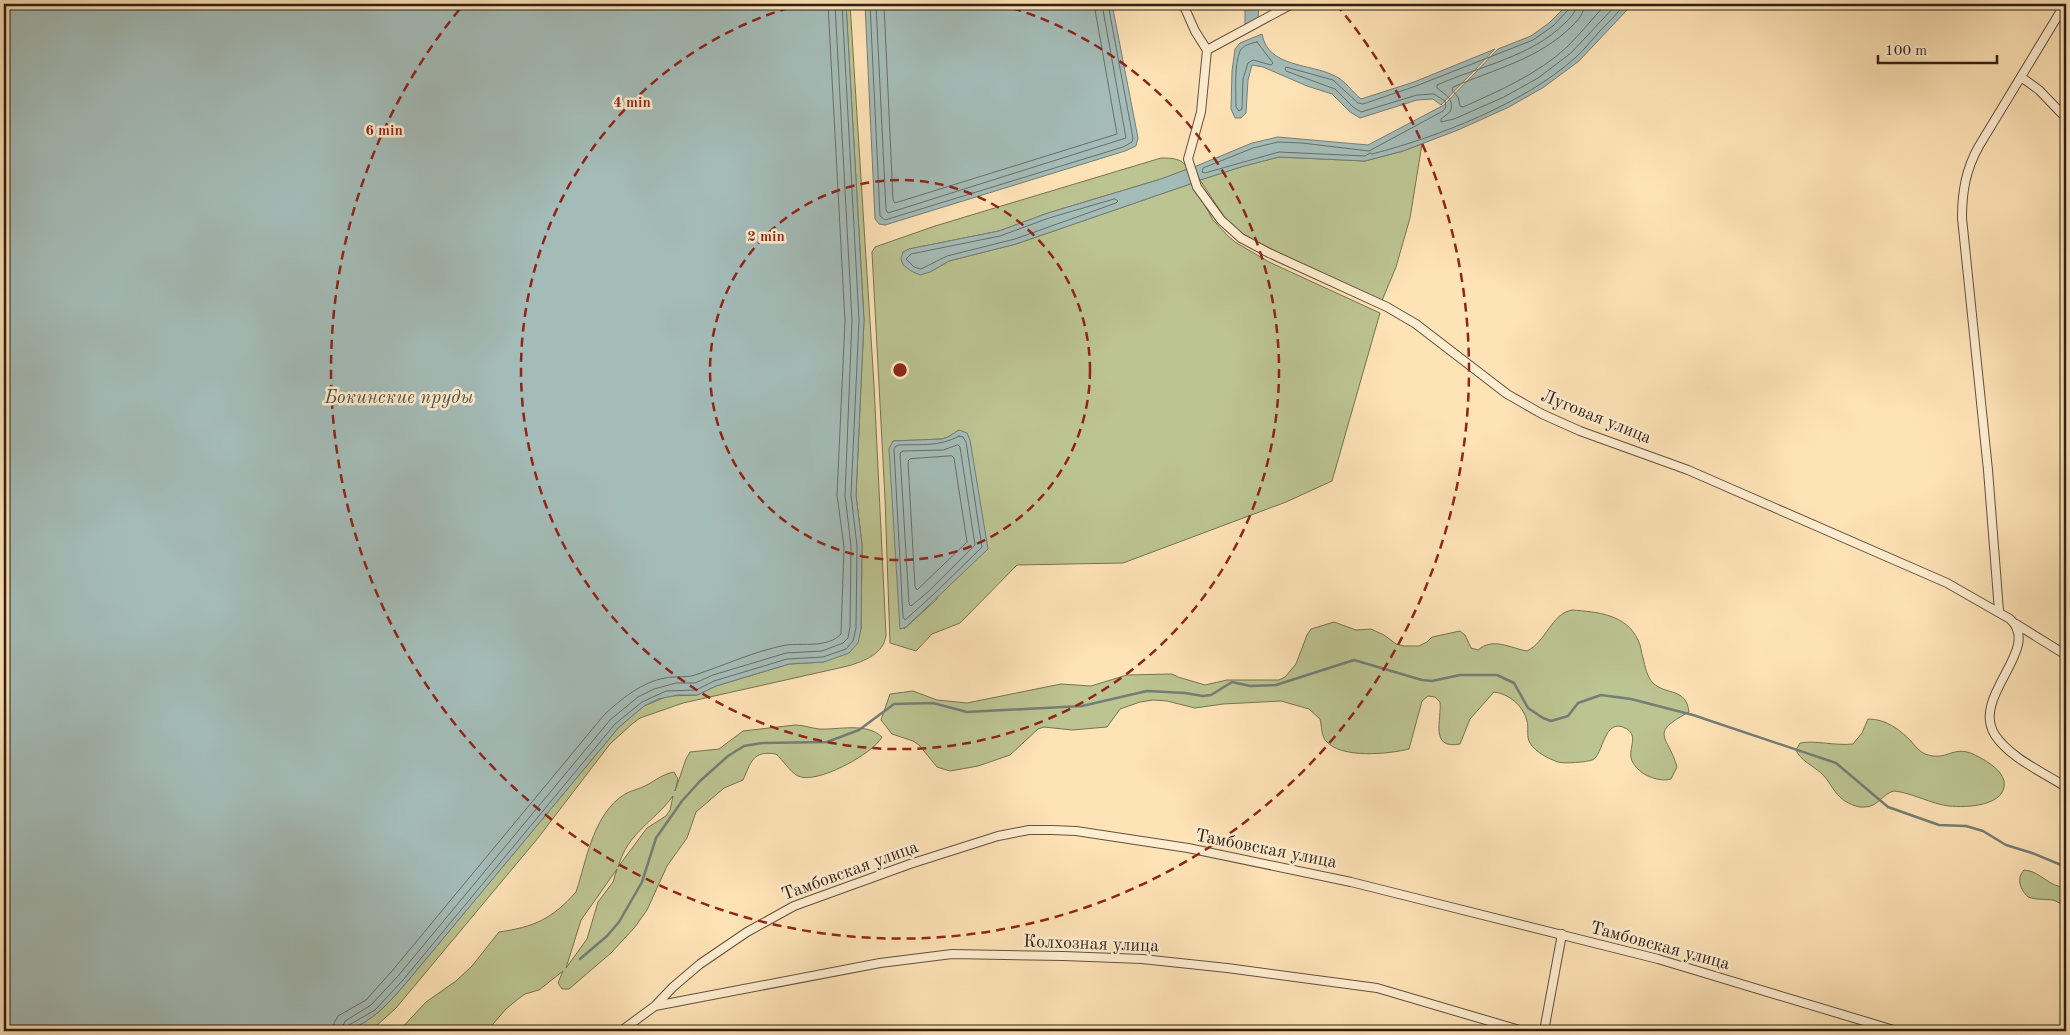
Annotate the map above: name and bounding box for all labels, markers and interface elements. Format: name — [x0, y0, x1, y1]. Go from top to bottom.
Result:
scale bar — [1878, 32, 1996, 64]
text: 100 m — [1885, 44, 1927, 59]
text: 4 min — [613, 96, 651, 111]
text: 6 min — [365, 124, 403, 139]
text: 2 min — [747, 230, 785, 245]
centre of rings — [891, 361, 909, 379]
street label: Луговая улица — [1538, 387, 1654, 447]
water label: Бокинские пруды — [324, 389, 473, 408]
street label: Тамбовская улица — [1194, 826, 1338, 872]
street label: Тамбовская улица — [779, 838, 921, 904]
street label: Тамбовская улица — [1588, 919, 1732, 973]
street label: Колхозная улица — [1023, 933, 1159, 955]

